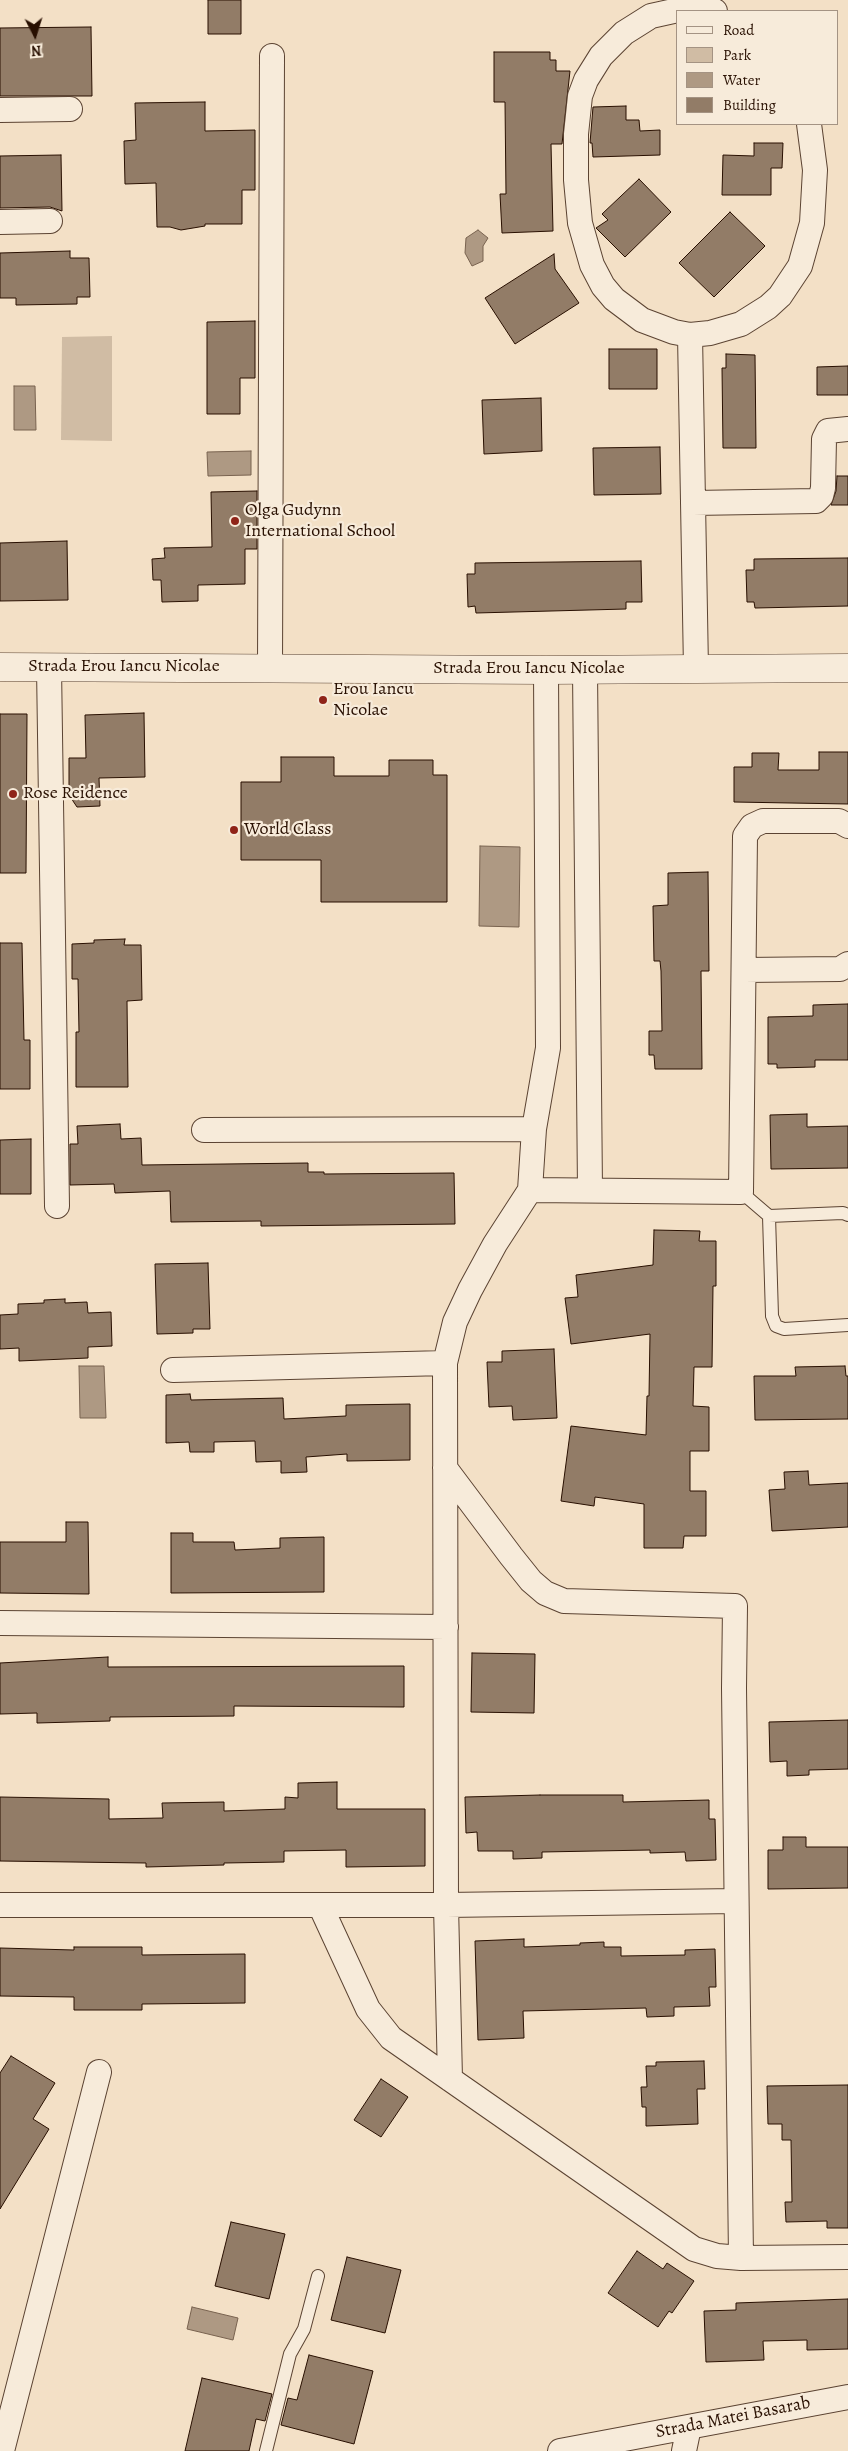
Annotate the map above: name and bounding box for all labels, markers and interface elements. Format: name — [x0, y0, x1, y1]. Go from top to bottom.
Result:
north arrow — [10, 10, 60, 60]
legend — [676, 10, 838, 125]
text: Road — [723, 20, 754, 40]
text: N — [30, 41, 42, 60]
text: Park — [723, 45, 751, 65]
text: Water — [723, 70, 760, 90]
text: Building — [723, 95, 776, 115]
place label: Olga Gudynn International School — [245, 500, 395, 542]
marker: Olga Gudynn International School — [229, 515, 241, 527]
street label: Strada Erou Iancu Nicolae — [28, 656, 220, 678]
street label: Strada Erou Iancu Nicolae — [433, 658, 625, 680]
place label: Erou Iancu Nicolae — [333, 679, 414, 722]
marker: Erou Iancu Nicolae — [317, 694, 329, 706]
place label: Rose Reidence — [23, 783, 128, 805]
marker: Rose Reidence — [7, 788, 19, 800]
place label: World Class — [244, 819, 331, 841]
marker: World Class — [228, 824, 240, 836]
street label: Strada Matei Basarab — [654, 2392, 812, 2444]

